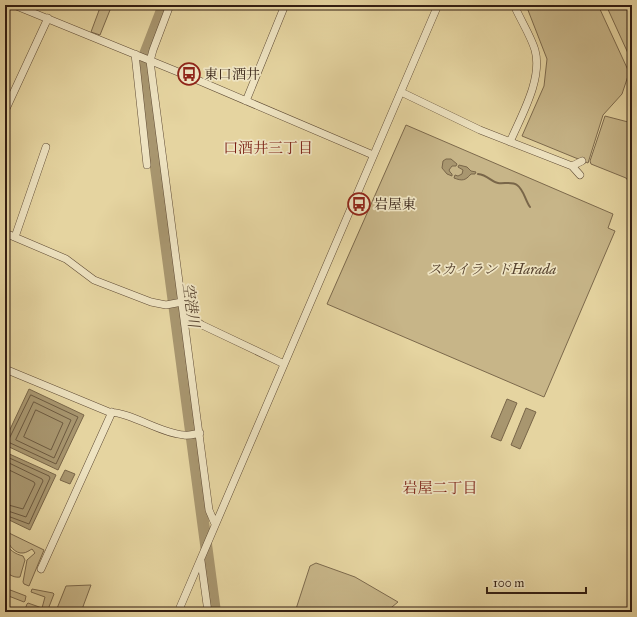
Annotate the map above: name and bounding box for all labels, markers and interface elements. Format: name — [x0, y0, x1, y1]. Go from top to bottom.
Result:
bus stop icon: 東口酒井 — [176, 61, 202, 87]
place label: 東口酒井 — [204, 66, 260, 83]
district label: 口酒井三丁目 — [223, 139, 313, 157]
bus stop icon: 岩屋東 — [346, 191, 372, 217]
place label: 岩屋東 — [374, 196, 416, 213]
park label: スカイランドHarada — [428, 261, 557, 278]
water label: 空港川 — [179, 281, 203, 331]
district label: 岩屋二丁目 — [402, 479, 478, 497]
scale bar — [487, 569, 586, 595]
text: 100 m — [493, 576, 524, 590]

